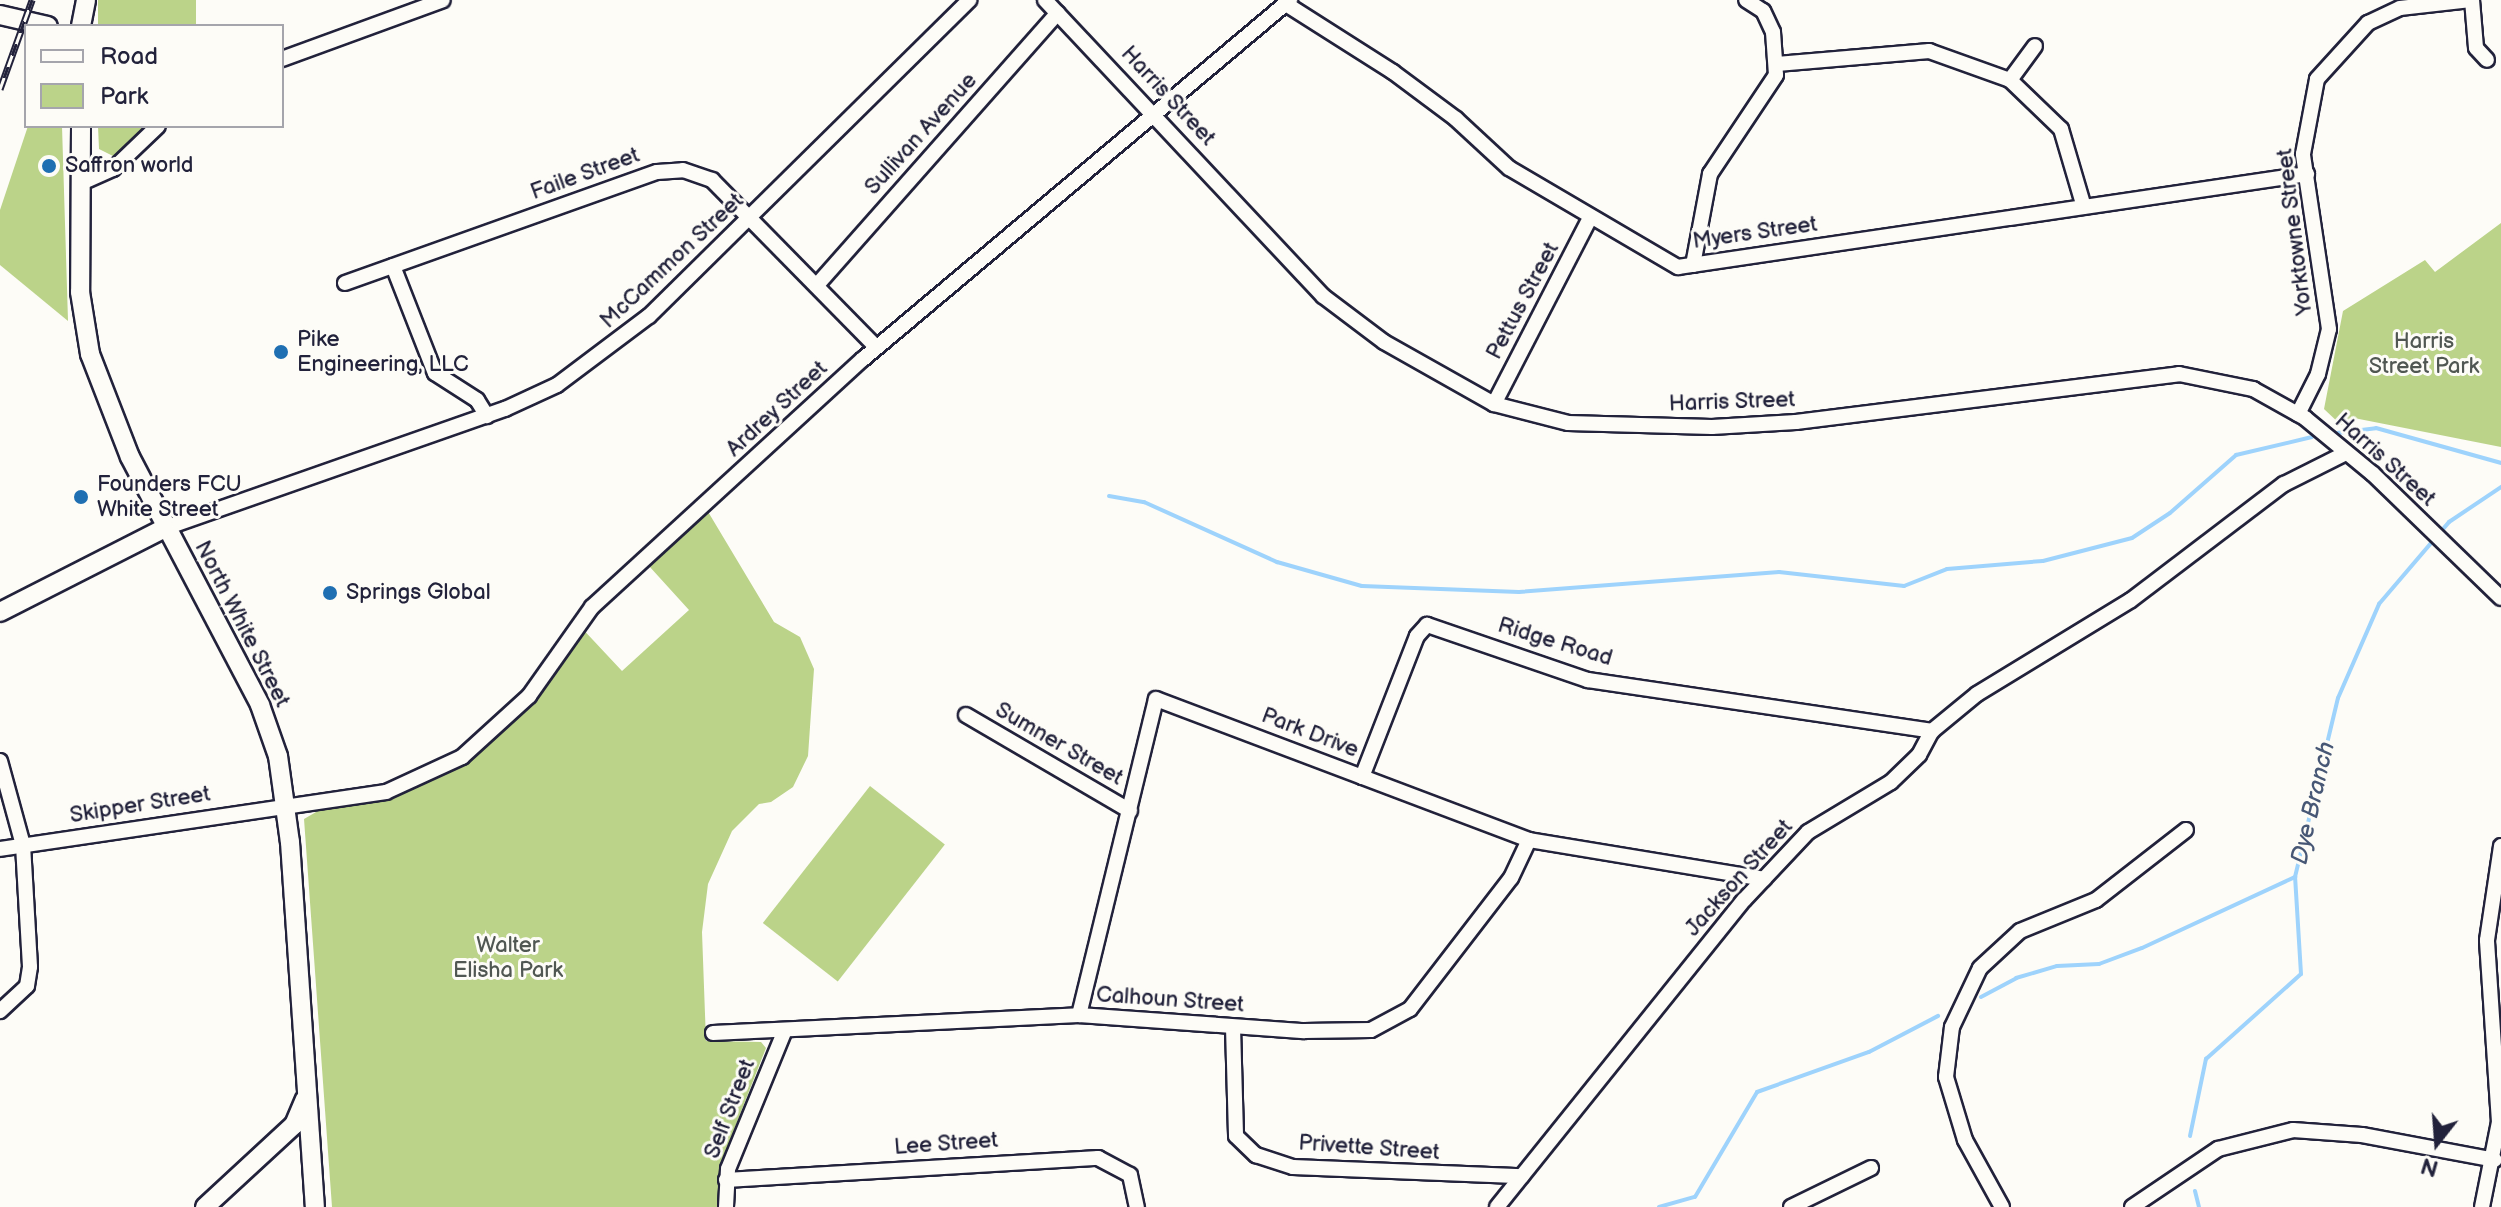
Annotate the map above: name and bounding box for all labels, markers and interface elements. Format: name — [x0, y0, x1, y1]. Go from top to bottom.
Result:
legend — [24, 24, 284, 128]
street label: Harris Street — [1115, 41, 1221, 151]
text: Road — [100, 42, 158, 71]
street label: Sullivan Avenue — [859, 68, 983, 200]
text: Park — [100, 82, 148, 111]
street label: Faile Street — [527, 142, 643, 206]
street label: Yorktowne Street — [2272, 147, 2318, 317]
place label: Saffron world — [65, 153, 193, 179]
marker: Saffron world — [40, 157, 58, 175]
street label: McCammon Street — [595, 188, 749, 334]
street label: Myers Street — [1691, 211, 1819, 255]
street label: Pettus Street — [1481, 238, 1565, 364]
place label: Pike Engineering, LLC — [297, 326, 469, 378]
park label: Harris Street Park — [2369, 328, 2479, 380]
marker: Pike Engineering, LLC — [272, 343, 290, 361]
street label: Ardrey Street — [720, 355, 834, 463]
street label: Harris Street — [1668, 387, 1796, 417]
street label: Harris Street — [2329, 408, 2441, 512]
place label: Founders FCU White Street — [97, 471, 242, 522]
marker: Founders FCU White Street — [72, 488, 90, 506]
street label: North White Street — [188, 536, 296, 712]
place label: Springs Global — [346, 580, 491, 606]
marker: Springs Global — [321, 584, 339, 602]
street label: Ridge Road — [1495, 612, 1615, 672]
street label: Sumner Street — [990, 697, 1128, 791]
street label: Park Drive — [1258, 702, 1362, 764]
water label: Dye Branch — [2285, 739, 2341, 867]
street label: Skipper Street — [68, 781, 212, 829]
street label: Jackson Street — [1680, 814, 1798, 942]
park label: Walter Elisha Park — [453, 932, 563, 984]
street label: Calhoun Street — [1095, 982, 1245, 1018]
street label: Self Street — [699, 1056, 761, 1162]
north arrow — [2397, 1103, 2477, 1183]
street label: Lee Street — [893, 1127, 999, 1161]
street label: Privette Street — [1297, 1130, 1441, 1166]
text: N — [2418, 1151, 2442, 1182]

